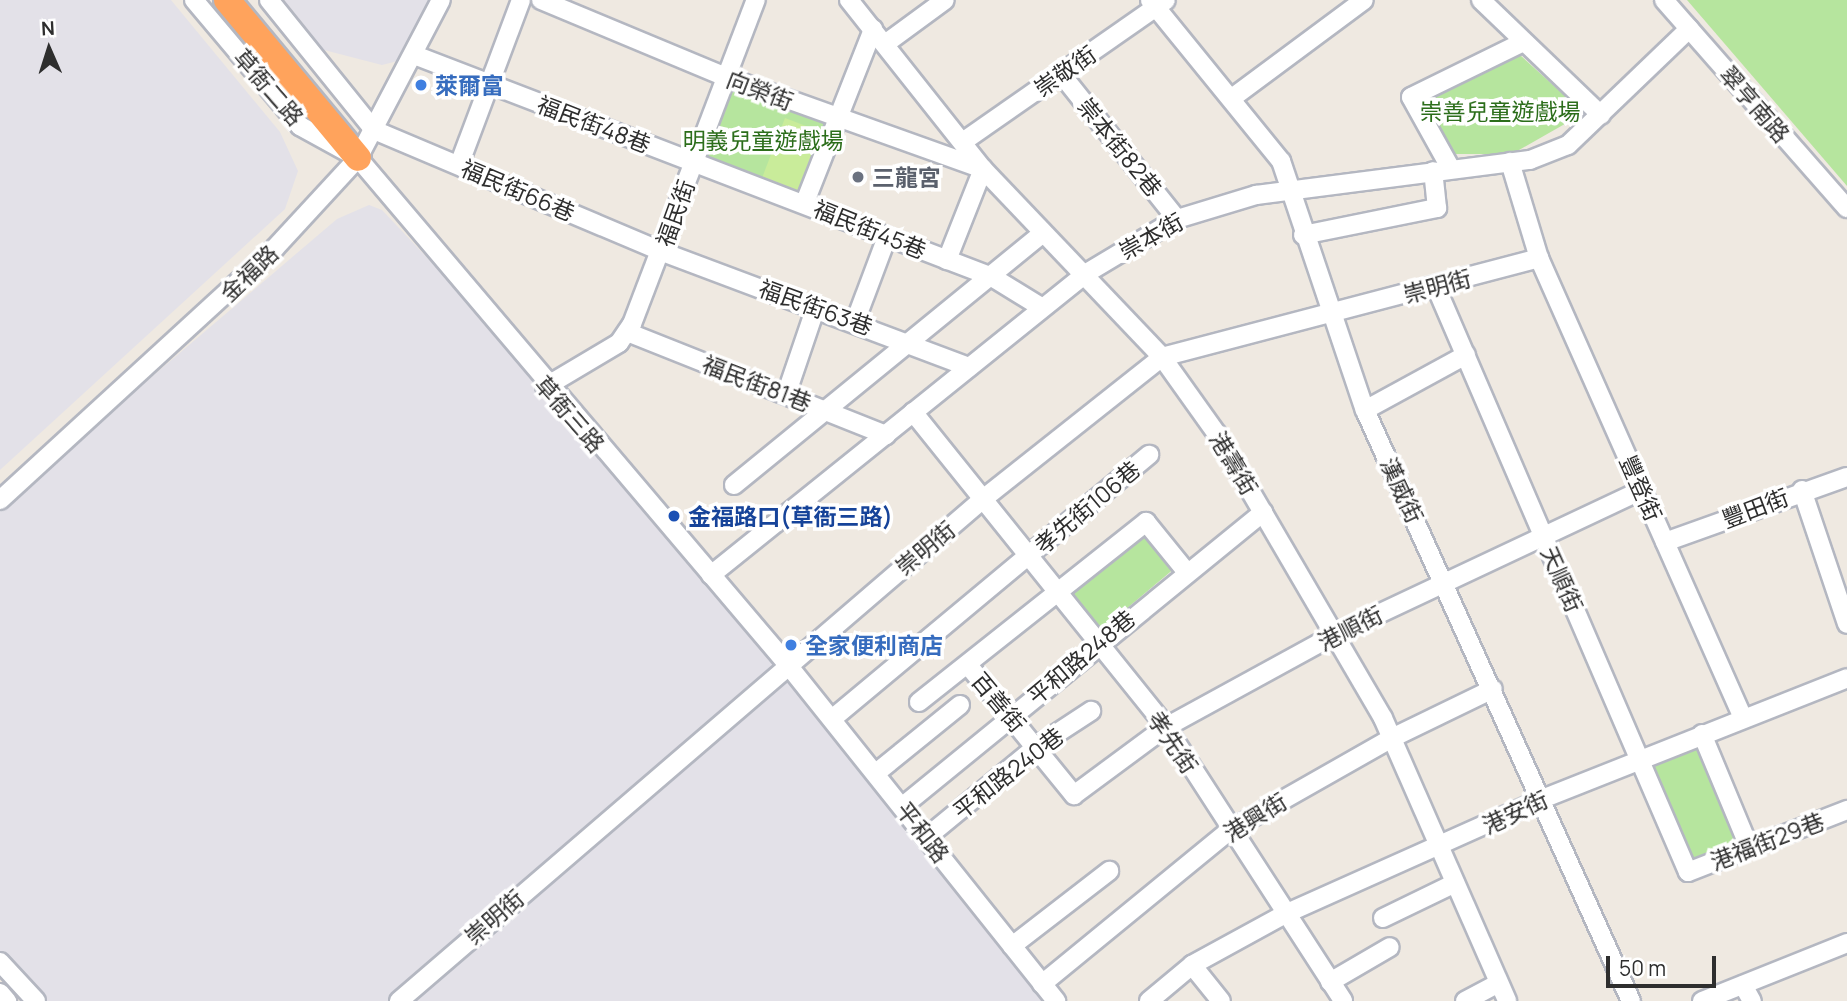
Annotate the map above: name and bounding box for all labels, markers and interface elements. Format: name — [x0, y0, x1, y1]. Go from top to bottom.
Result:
north arrow — [14, 14, 84, 84]
text: N — [40, 15, 55, 41]
street label: 崇敬街 — [1029, 40, 1101, 102]
street label: 草衙二路 — [228, 43, 310, 131]
street label: 翠亨南路 — [1714, 60, 1796, 148]
street label: 向榮街 — [723, 65, 797, 115]
place label: 萊爾富 — [435, 71, 504, 99]
marker: 萊爾富 — [413, 77, 429, 93]
street label: 福民街48巷 — [534, 90, 654, 158]
street label: 崇本街82巷 — [1072, 92, 1168, 202]
park label: 崇善兒童遊戲場 — [1420, 97, 1580, 125]
park label: 明義兒童遊戲場 — [683, 126, 843, 154]
street label: 福民街66巷 — [457, 154, 579, 226]
place label: 三龍宮 — [872, 163, 941, 191]
marker: 三龍宮 — [850, 169, 866, 185]
street label: 福民街 — [650, 176, 700, 250]
street label: 福民街45巷 — [810, 194, 930, 264]
street label: 崇本街 — [1114, 207, 1188, 265]
street label: 金福路 — [215, 239, 283, 307]
street label: 崇明街 — [1400, 264, 1474, 308]
street label: 福民街63巷 — [755, 274, 877, 340]
street label: 福民街81巷 — [699, 350, 815, 416]
street label: 草衙三路 — [529, 370, 611, 458]
street label: 港壽街 — [1204, 426, 1264, 500]
street label: 豐登街 — [1614, 451, 1668, 525]
street label: 漢威街 — [1375, 453, 1429, 527]
street label: 孝先街106巷 — [1029, 455, 1145, 559]
street label: 豐田街 — [1718, 483, 1792, 533]
place label: 金福路口(草衙三路) — [688, 502, 893, 530]
marker: 金福路口(草衙三路) — [666, 508, 682, 524]
street label: 崇明街 — [890, 515, 960, 581]
street label: 天順街 — [1535, 542, 1589, 616]
street label: 港順街 — [1313, 600, 1387, 656]
street label: 平和路248巷 — [1022, 604, 1140, 710]
place label: 全家便利商店 — [805, 631, 943, 659]
marker: 全家便利商店 — [783, 637, 799, 653]
street label: 百善街 — [966, 667, 1032, 737]
street label: 孝先街 — [1142, 706, 1204, 778]
street label: 平和路240巷 — [947, 721, 1069, 825]
street label: 港安街 — [1478, 785, 1552, 839]
street label: 港興街 — [1218, 787, 1292, 847]
street label: 平和路 — [891, 796, 955, 868]
street label: 港福街29巷 — [1706, 807, 1828, 875]
street label: 崇明街 — [459, 884, 529, 950]
scale bar — [1609, 942, 1719, 986]
text: 50 m — [1619, 954, 1666, 982]

